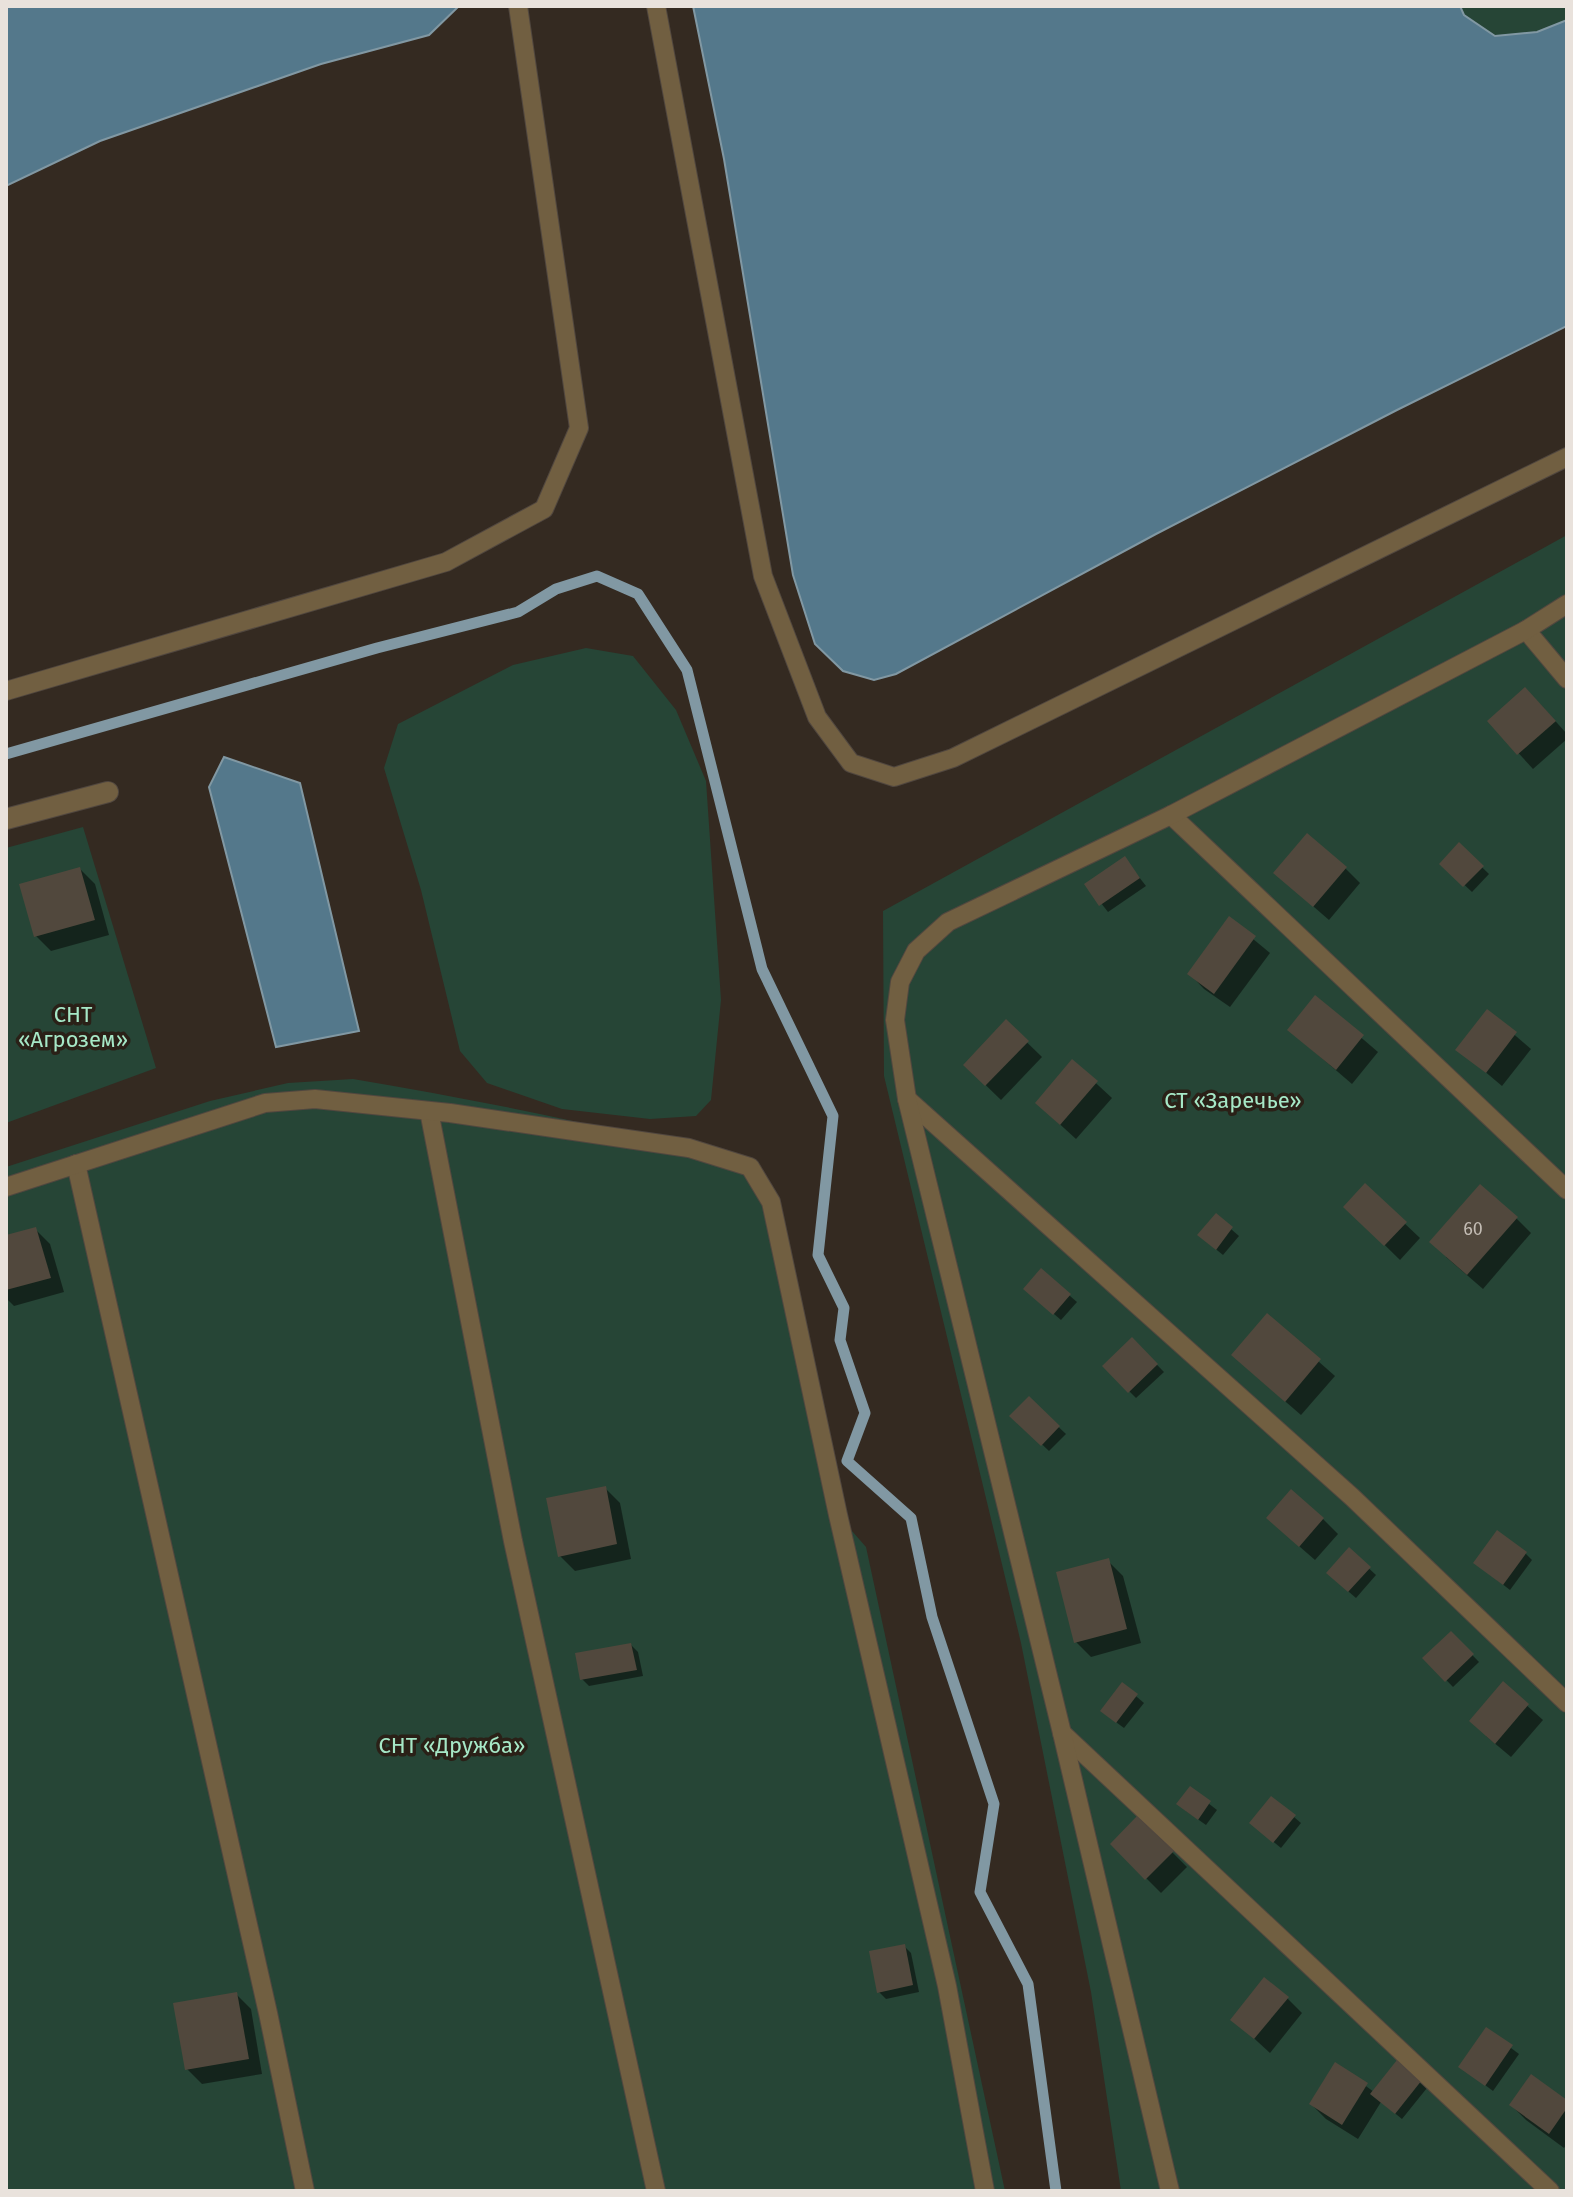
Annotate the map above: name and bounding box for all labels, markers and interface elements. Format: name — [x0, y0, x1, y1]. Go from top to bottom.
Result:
park label: СНТ «Агрозем» — [18, 1001, 128, 1053]
park label: СТ «Заречье» — [1164, 1087, 1302, 1114]
house number: 60 — [1463, 1218, 1483, 1240]
park label: СНТ «Дружба» — [378, 1732, 526, 1759]

